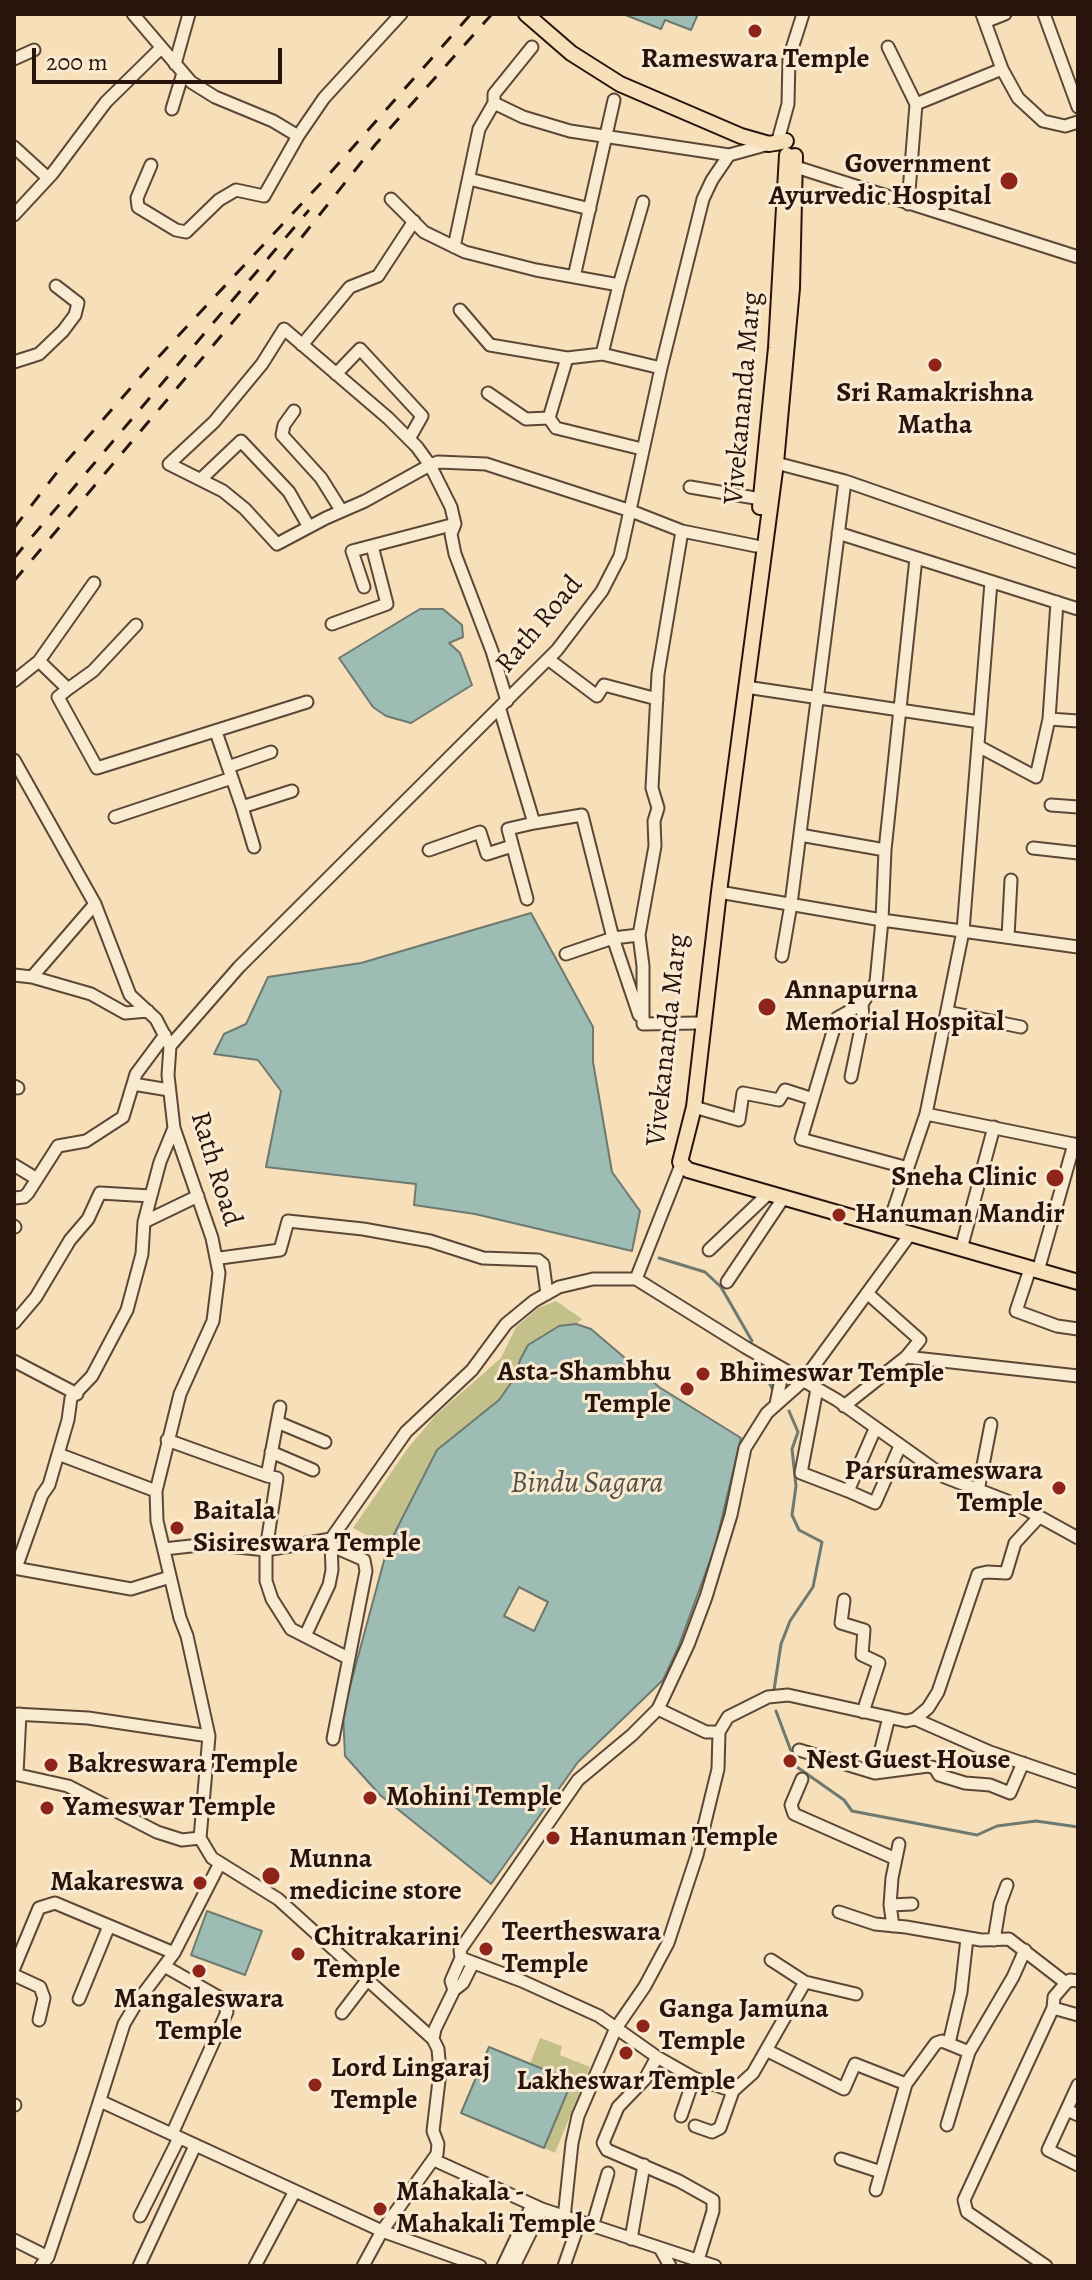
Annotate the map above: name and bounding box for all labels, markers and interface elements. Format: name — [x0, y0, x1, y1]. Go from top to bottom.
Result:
marker: Rameswara Temple — [746, 22, 764, 40]
scale bar — [36, 32, 286, 82]
place label: Rameswara Temple — [641, 43, 869, 77]
text: 200 m — [46, 46, 108, 78]
place label: Government Ayurvedic Hospital — [769, 148, 991, 214]
marker: Government Ayurvedic Hospital — [998, 170, 1020, 192]
street label: Vivekananda Marg — [718, 290, 770, 506]
marker: Sri Ramakrishna Matha — [926, 356, 944, 374]
place label: Sri Ramakrishna Matha — [836, 377, 1034, 443]
street label: Rath Road — [489, 569, 591, 681]
street label: Vivekananda Marg — [640, 932, 696, 1148]
place label: Annapurna Memorial Hospital — [785, 974, 1004, 1040]
marker: Annapurna Memorial Hospital — [756, 996, 778, 1018]
street label: Rath Road — [182, 1108, 248, 1230]
place label: Sneha Clinic — [891, 1161, 1037, 1195]
marker: Sneha Clinic — [1044, 1167, 1066, 1189]
place label: Hanuman Mandir — [855, 1198, 1065, 1232]
marker: Hanuman Mandir — [830, 1206, 848, 1224]
place label: Asta-Shambhu Temple — [497, 1356, 671, 1422]
place label: Bhimeswar Temple — [719, 1357, 944, 1391]
marker: Bhimeswar Temple — [694, 1365, 712, 1383]
marker: Asta-Shambhu Temple — [678, 1380, 696, 1398]
place label: Parsurameswara Temple — [845, 1455, 1043, 1521]
water label: Bindu Sagara — [511, 1467, 663, 1503]
marker: Parsurameswara Temple — [1050, 1479, 1068, 1497]
place label: Baitala Sisireswara Temple — [193, 1495, 421, 1561]
marker: Baitala Sisireswara Temple — [168, 1519, 186, 1537]
place label: Nest Guest House — [806, 1744, 1010, 1778]
place label: Bakreswara Temple — [67, 1748, 298, 1782]
marker: Nest Guest House — [781, 1752, 799, 1770]
marker: Bakreswara Temple — [42, 1756, 60, 1774]
place label: Mohini Temple — [386, 1781, 562, 1815]
marker: Mohini Temple — [361, 1789, 379, 1807]
place label: Yameswar Temple — [63, 1791, 276, 1825]
marker: Yameswar Temple — [38, 1799, 56, 1817]
place label: Hanuman Temple — [569, 1821, 778, 1855]
marker: Hanuman Temple — [544, 1829, 562, 1847]
place label: Munna medicine store — [289, 1843, 462, 1909]
marker: Munna medicine store — [260, 1865, 282, 1887]
place label: Makareswa — [50, 1866, 184, 1900]
marker: Makareswa — [191, 1874, 209, 1892]
place label: Teertheswara Temple — [502, 1916, 661, 1982]
place label: Chitrakarini Temple — [314, 1921, 460, 1987]
marker: Teertheswara Temple — [477, 1940, 495, 1958]
marker: Chitrakarini Temple — [289, 1945, 307, 1963]
marker: Mangaleswara Temple — [190, 1962, 208, 1980]
place label: Mangaleswara Temple — [114, 1983, 284, 2049]
place label: Ganga Jamuna Temple — [659, 1993, 829, 2059]
marker: Ganga Jamuna Temple — [634, 2017, 652, 2035]
marker: Lakheswar Temple — [617, 2044, 635, 2062]
place label: Lord Lingaraj Temple — [331, 2052, 490, 2118]
place label: Lakheswar Temple — [517, 2065, 735, 2099]
marker: Lord Lingaraj Temple — [306, 2076, 324, 2094]
place label: Mahakala - Mahakali Temple — [396, 2176, 596, 2242]
marker: Mahakala - Mahakali Temple — [371, 2200, 389, 2218]

